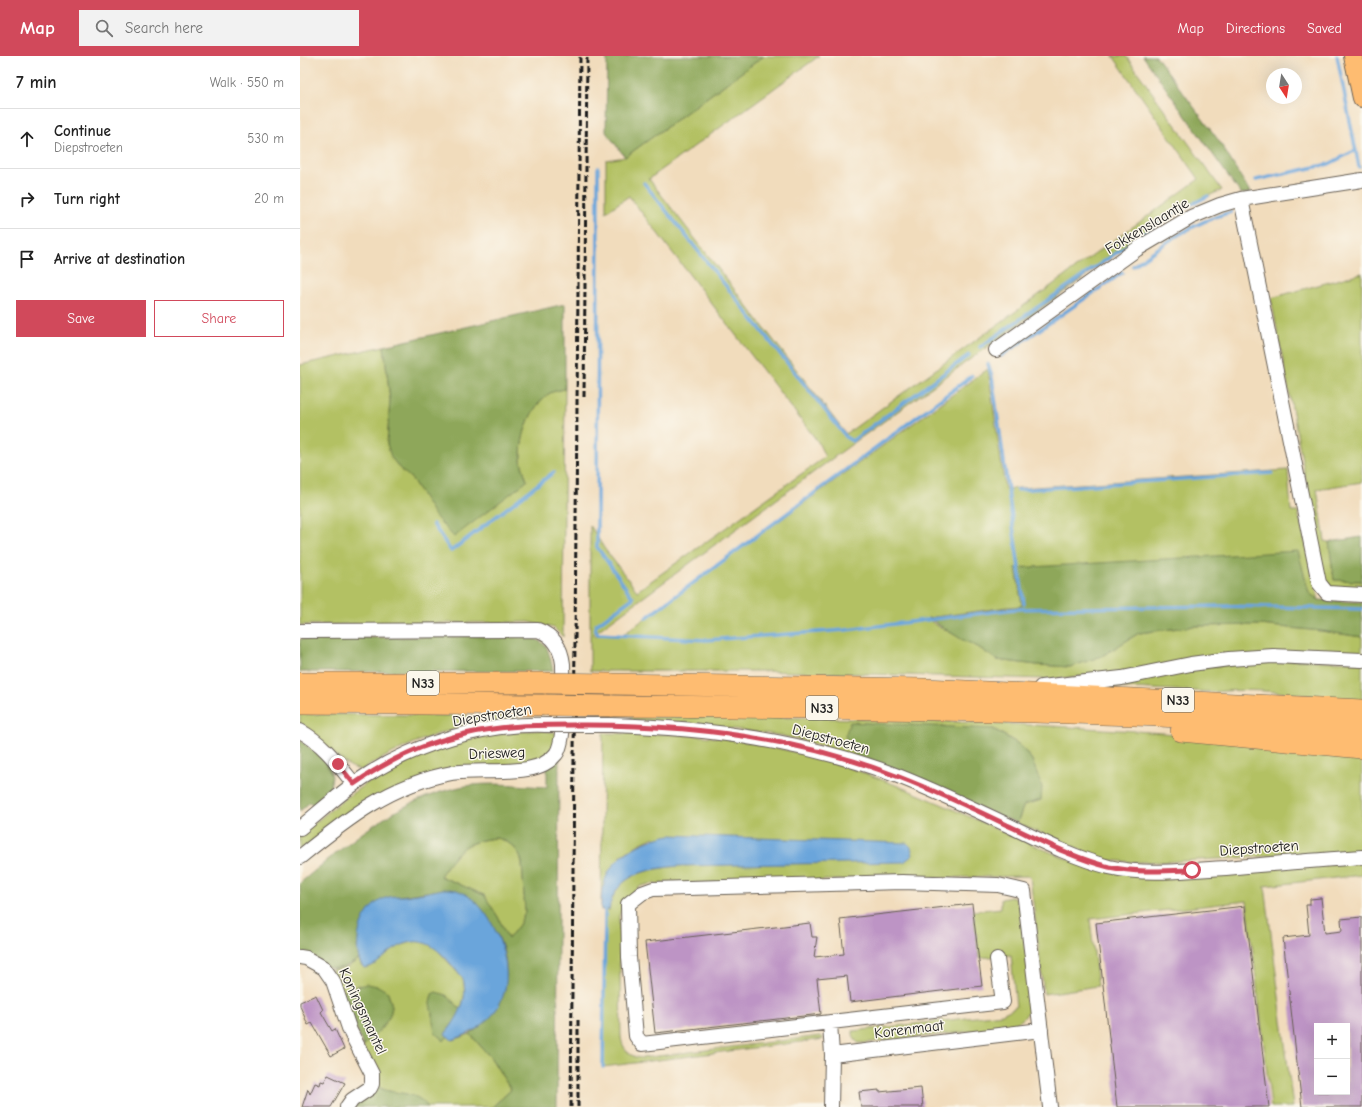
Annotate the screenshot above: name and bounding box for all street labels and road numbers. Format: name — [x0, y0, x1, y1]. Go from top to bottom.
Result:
street label: Fokkenslaantje — [1102, 194, 1193, 258]
road number: N33 — [407, 671, 439, 695]
road number: N33 — [1162, 688, 1194, 712]
road number: N33 — [806, 696, 838, 720]
street label: Diepstroeten — [451, 700, 533, 730]
street label: Diepstroeten — [790, 720, 872, 758]
street label: Driesweg — [468, 743, 526, 763]
street label: Diepstroeten — [1219, 836, 1299, 860]
street label: Koningsmantel — [335, 965, 391, 1057]
street label: Korenmaat — [873, 1016, 946, 1042]

